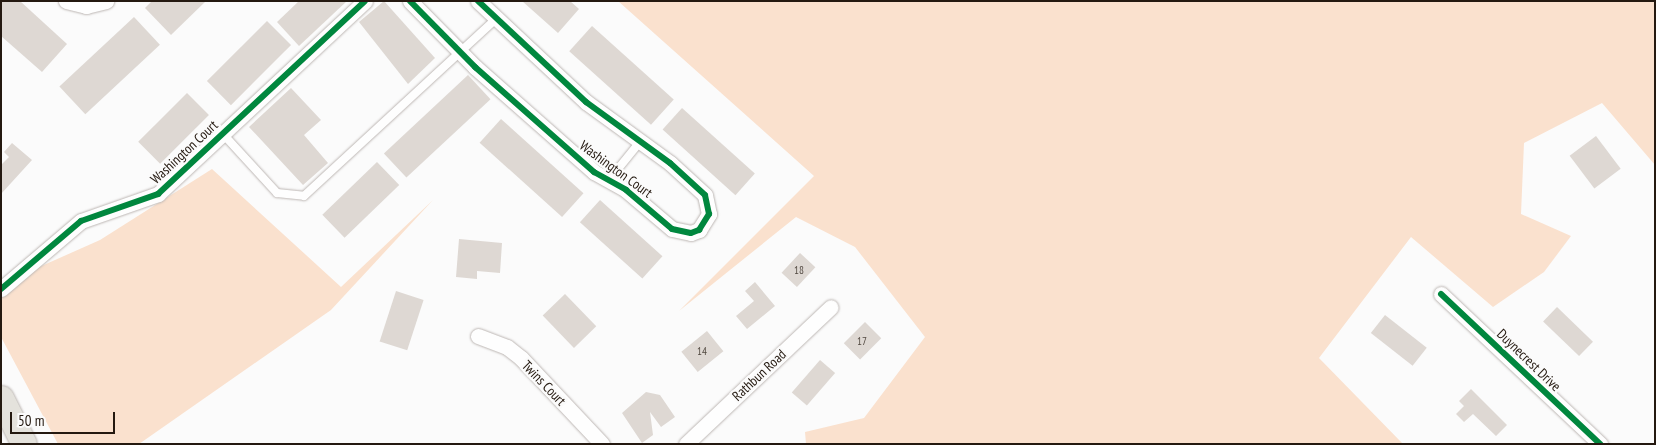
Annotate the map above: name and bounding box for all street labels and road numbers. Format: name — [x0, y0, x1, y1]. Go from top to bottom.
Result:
street label: Washington Court — [147, 117, 221, 187]
street label: Washington Court — [576, 137, 656, 201]
street label: Duynecrest Drive — [1494, 325, 1564, 395]
street label: Rathbun Road — [729, 346, 789, 404]
street label: Twins Court — [518, 357, 570, 409]

